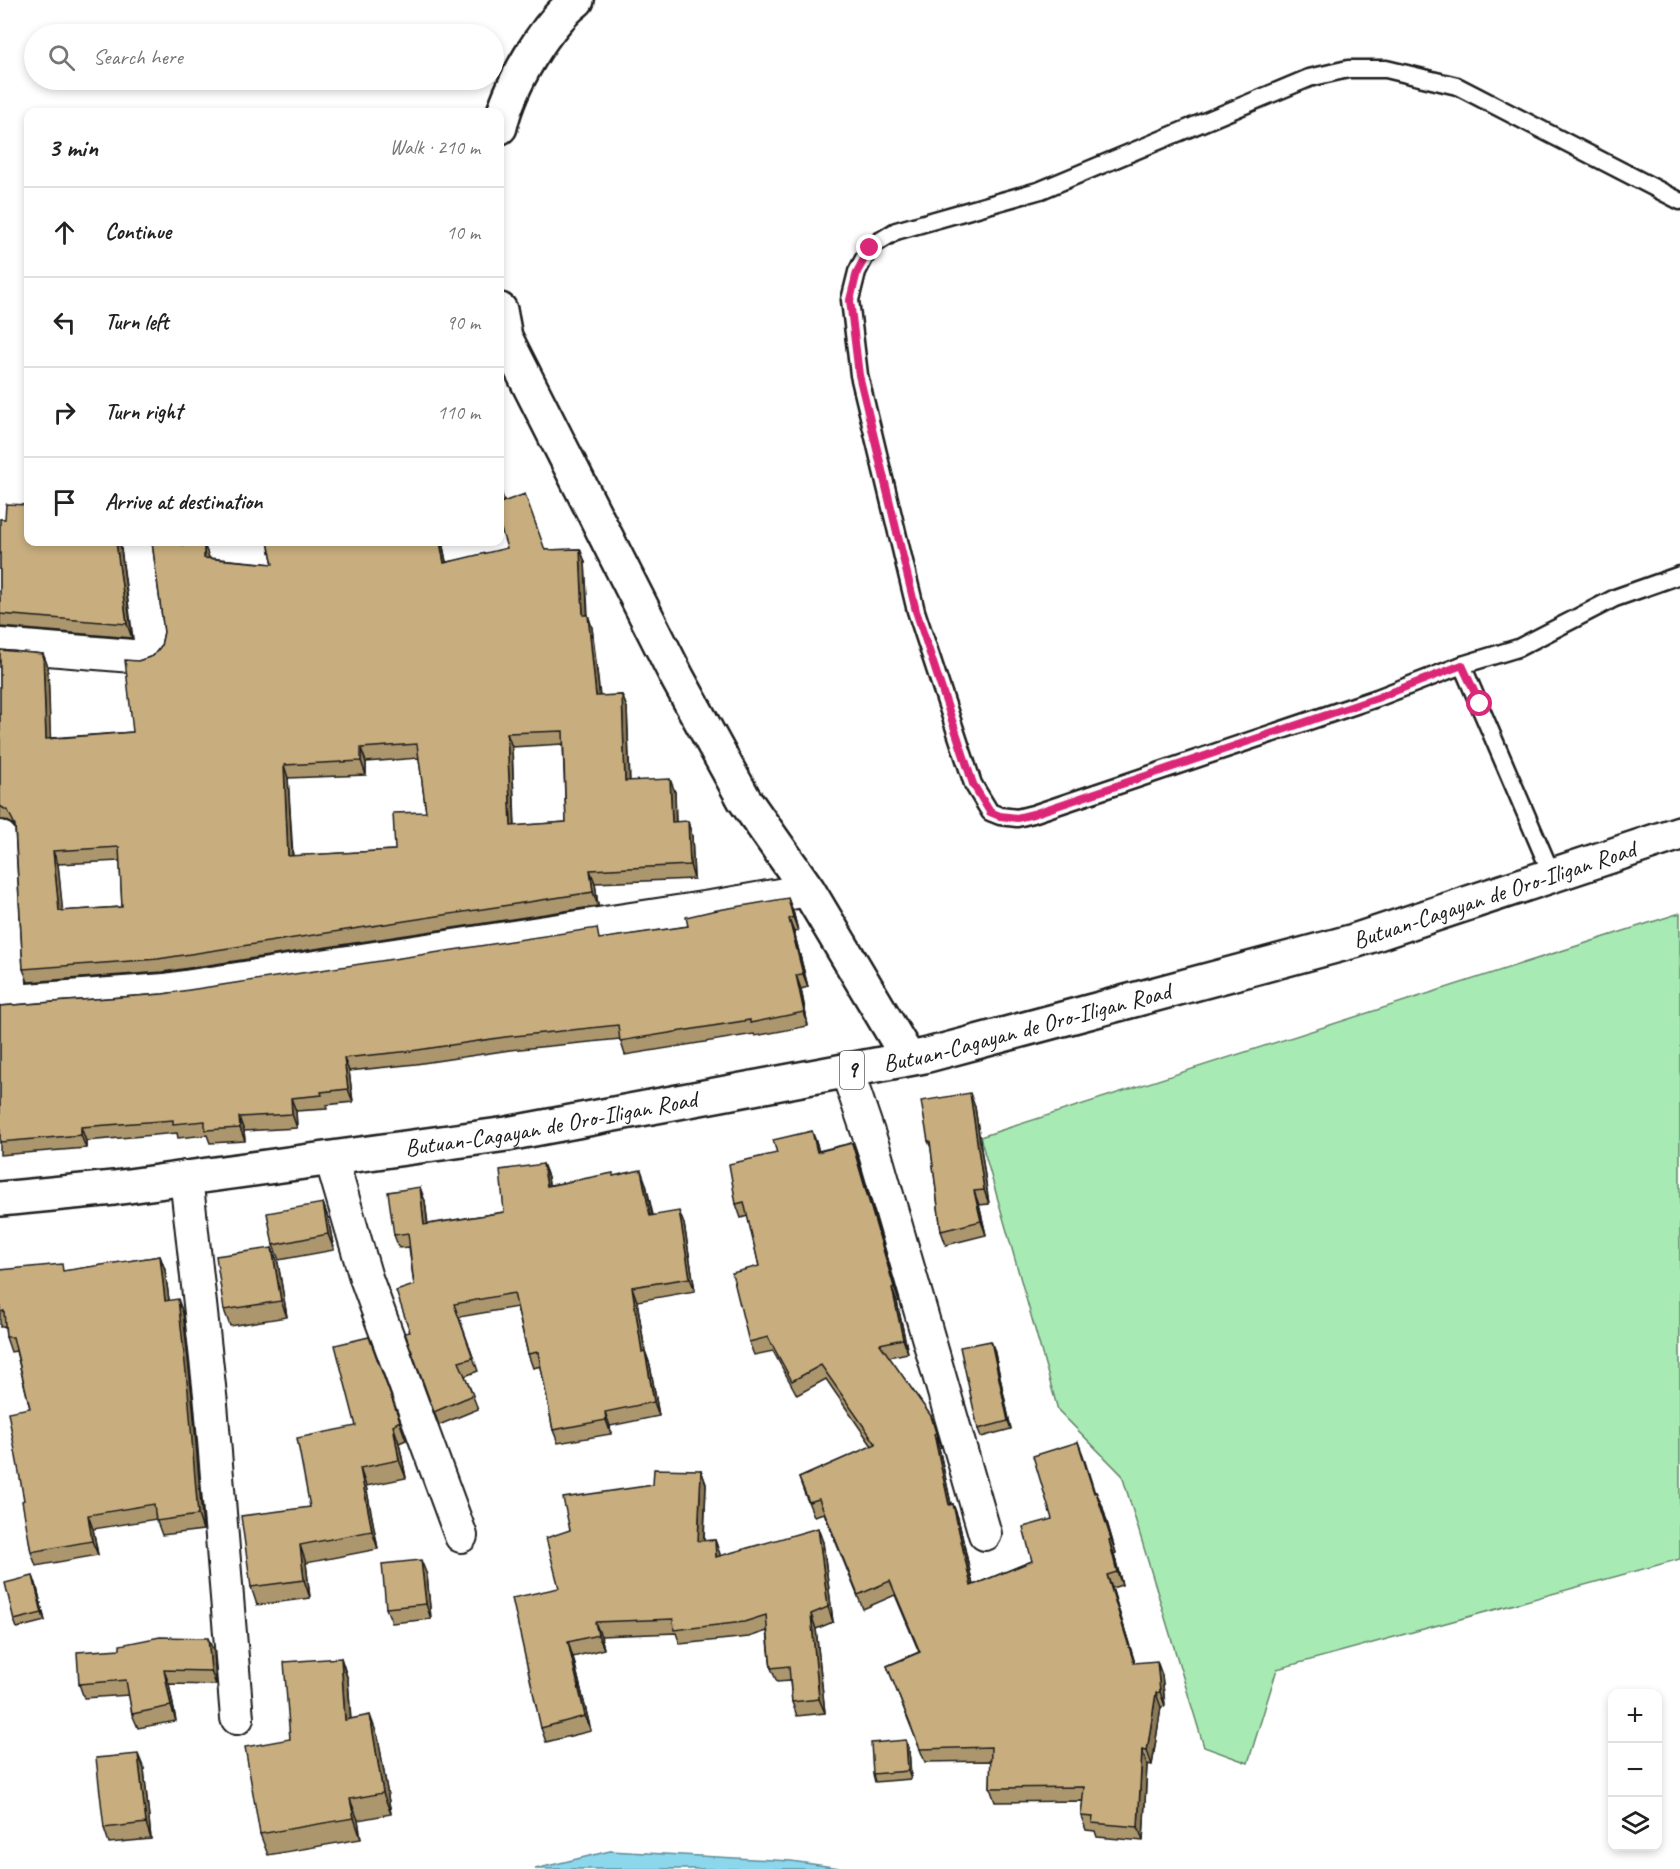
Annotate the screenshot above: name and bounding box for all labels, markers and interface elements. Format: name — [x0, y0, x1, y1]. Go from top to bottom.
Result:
search box — [24, 24, 504, 90]
icon: search — [45, 41, 78, 74]
text: Search here — [93, 43, 183, 71]
text: 3 min — [48, 131, 98, 164]
text: Walk · 210 m — [390, 135, 480, 160]
icon: ahead — [48, 216, 81, 249]
text: Continue — [105, 218, 171, 246]
text: 10 m — [446, 220, 480, 245]
route end — [856, 234, 882, 260]
icon: left — [48, 306, 81, 339]
text: Turn left — [105, 308, 169, 336]
text: 90 m — [446, 310, 480, 335]
icon: right — [48, 396, 81, 429]
text: Turn right — [105, 398, 182, 426]
text: 110 m — [437, 400, 480, 425]
icon: arrive — [48, 486, 81, 519]
text: Arrive at destination — [105, 488, 262, 516]
route start — [1466, 690, 1492, 716]
street label: Butuan-Cagayan de Oro-Iligan Road — [1349, 833, 1642, 955]
street label: Butuan-Cagayan de Oro-Iligan Road — [881, 975, 1177, 1078]
road number: 9 — [840, 1051, 864, 1089]
street label: Butuan-Cagayan de Oro-Iligan Road — [403, 1083, 703, 1163]
map controls — [1608, 1689, 1662, 1851]
button: + — [1608, 1689, 1662, 1743]
button: − — [1608, 1743, 1662, 1797]
button: layers — [1608, 1797, 1662, 1851]

